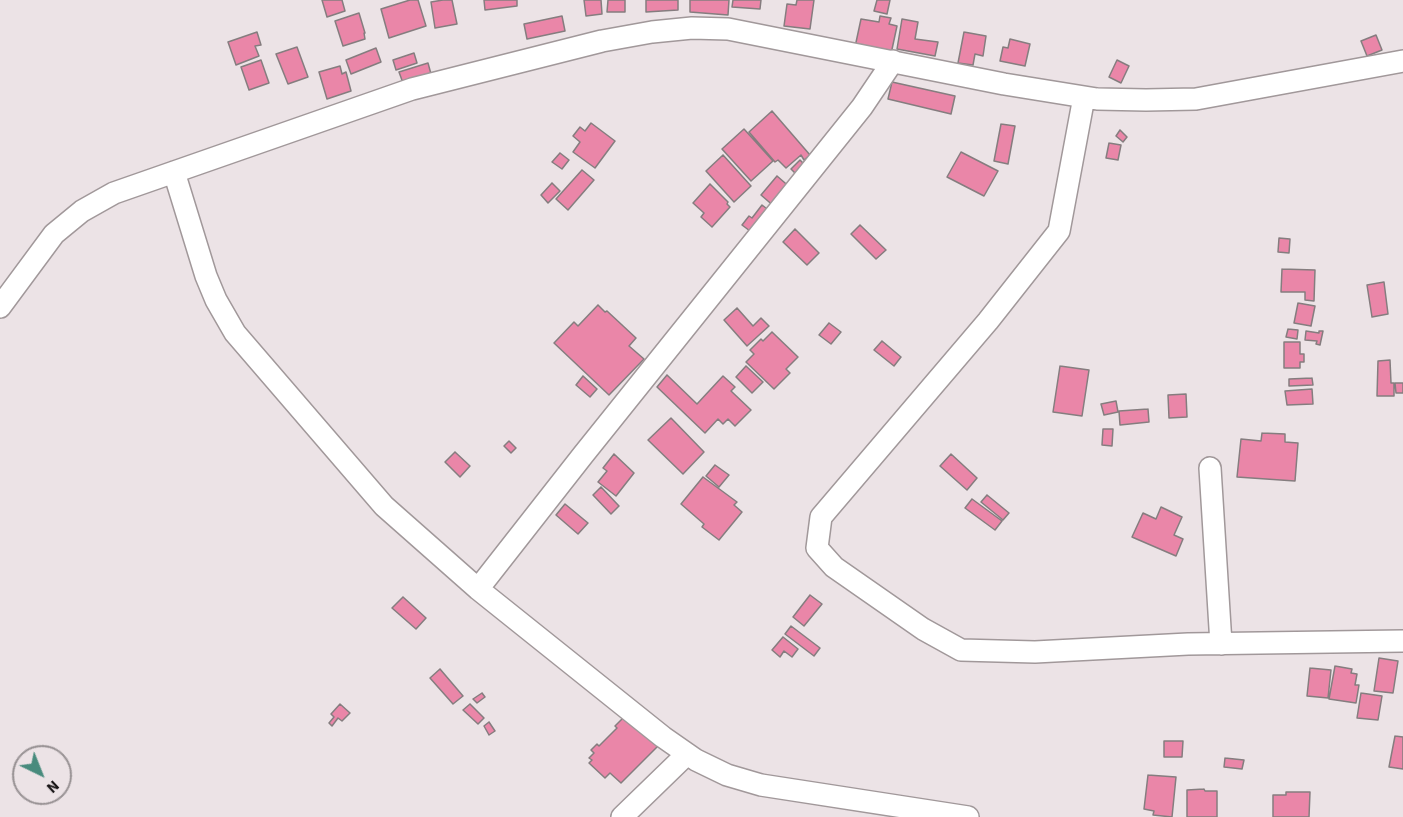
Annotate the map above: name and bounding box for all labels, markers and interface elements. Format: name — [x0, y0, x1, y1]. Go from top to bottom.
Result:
north arrow — [12, 745, 72, 805]
text: N — [42, 775, 64, 798]

